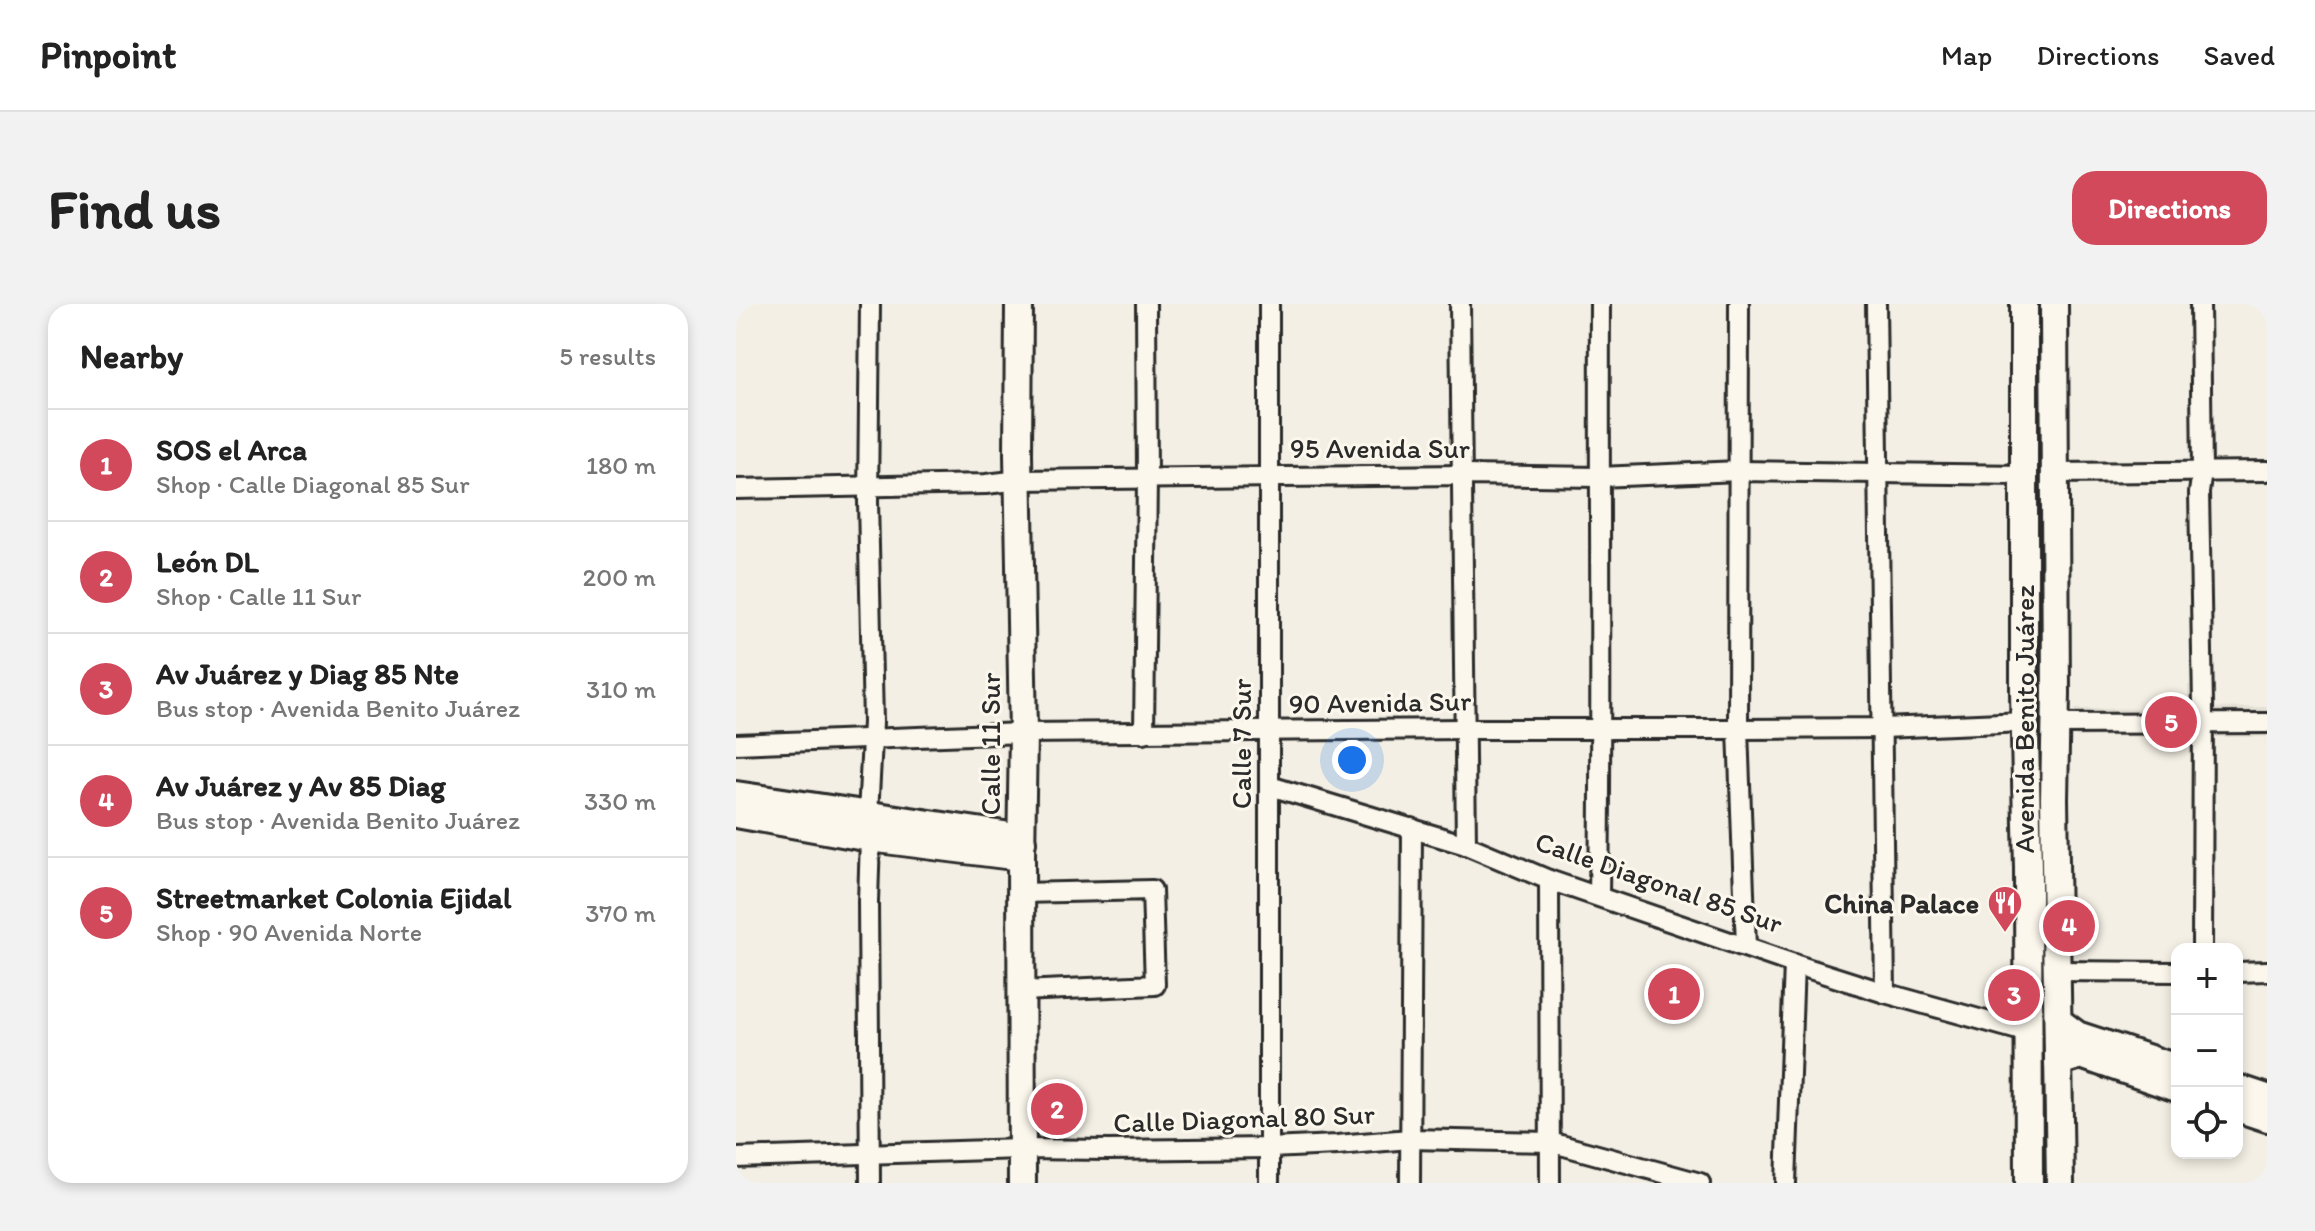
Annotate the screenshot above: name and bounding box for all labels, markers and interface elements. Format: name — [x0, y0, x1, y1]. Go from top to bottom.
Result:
text: Pinpoint — [40, 32, 176, 78]
text: Map — [1941, 38, 1992, 72]
text: Directions — [2036, 38, 2160, 72]
text: Saved — [2204, 38, 2275, 72]
button: Directions — [2072, 171, 2267, 245]
text: Find us — [48, 175, 221, 242]
text: Nearby — [80, 336, 183, 377]
text: 5 results — [559, 340, 656, 372]
text: SOS el Arca — [156, 431, 307, 468]
street label: 95 Avenida Sur — [1290, 431, 1470, 465]
text: 1 — [100, 449, 112, 481]
text: 180 m — [586, 449, 656, 481]
text: Shop · Calle Diagonal 85 Sur — [156, 468, 469, 500]
text: León DL — [156, 543, 259, 580]
text: 2 — [99, 561, 113, 593]
text: 200 m — [583, 561, 656, 593]
text: Shop · Calle 11 Sur — [156, 580, 361, 612]
street label: Avenida Benito Juárez — [2007, 585, 2041, 853]
text: Av Juárez y Diag 85 Nte — [156, 655, 459, 692]
text: 3 — [99, 673, 113, 705]
text: 310 m — [586, 673, 656, 705]
street label: Calle 11 Sur — [973, 673, 1007, 815]
street label: Calle 7 Sur — [1224, 679, 1258, 809]
street label: 90 Avenida Sur — [1288, 683, 1472, 721]
text: Bus stop · Avenida Benito Juárez — [156, 692, 520, 724]
pin: 5 — [2145, 692, 2197, 752]
your location — [1332, 740, 1372, 780]
text: Av Juárez y Av 85 Diag — [156, 767, 446, 804]
text: 4 — [98, 785, 114, 817]
text: 330 m — [584, 785, 656, 817]
text: Bus stop · Avenida Benito Juárez — [156, 804, 520, 836]
street label: Calle Diagonal 85 Sur — [1531, 824, 1787, 940]
text: Streetmarket Colonia Ejidal — [156, 879, 511, 916]
restaurant icon: China Palace — [1986, 884, 2024, 934]
place label: China Palace — [1824, 886, 1979, 920]
pin: 4 — [2043, 896, 2095, 956]
text: 5 — [99, 897, 113, 929]
text: 370 m — [585, 897, 656, 929]
text: Shop · 90 Avenida Norte — [156, 916, 422, 948]
map controls — [2171, 943, 2243, 1159]
button: + — [2171, 943, 2243, 1015]
pin: 1 — [1648, 964, 1700, 1024]
pin: 3 — [1988, 965, 2040, 1025]
button: − — [2171, 1015, 2243, 1087]
pin: 2 — [1031, 1079, 1083, 1139]
button: locate — [2171, 1087, 2243, 1159]
street label: Calle Diagonal 80 Sur — [1113, 1096, 1375, 1140]

